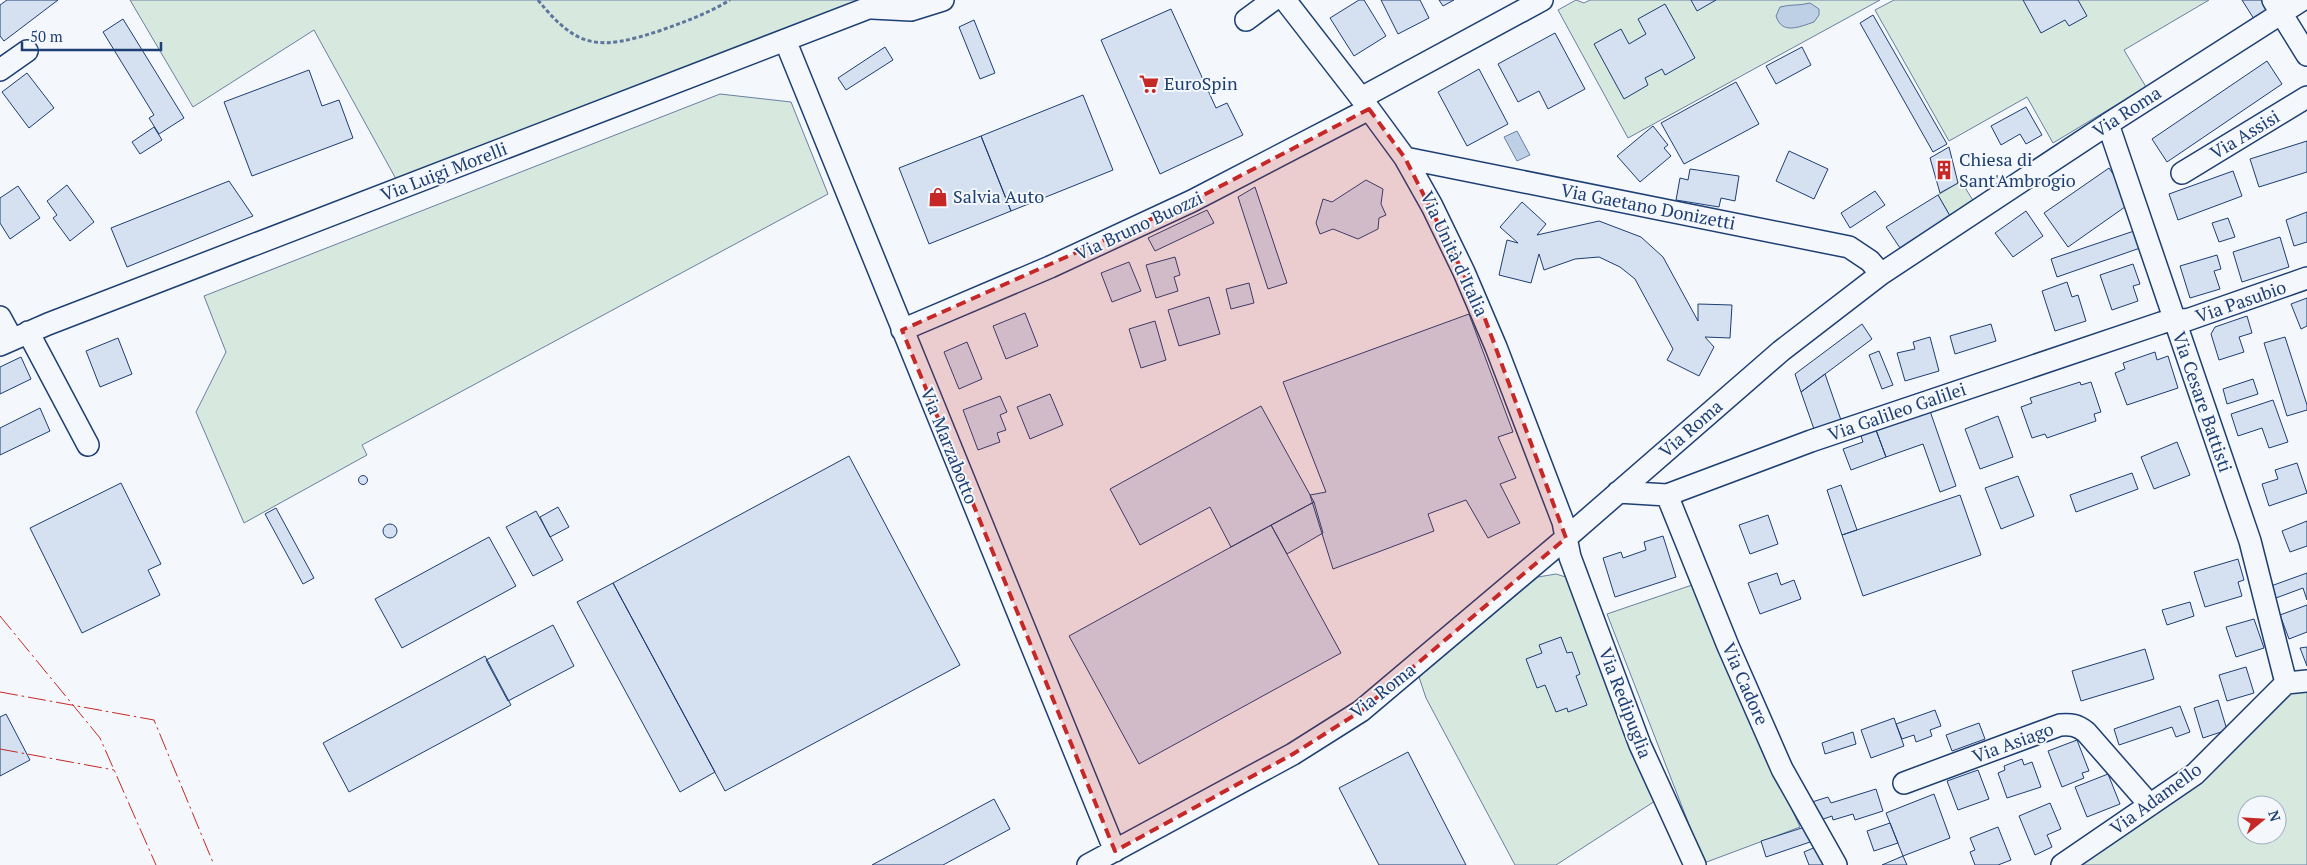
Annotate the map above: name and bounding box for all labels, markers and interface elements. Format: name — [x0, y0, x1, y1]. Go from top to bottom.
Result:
scale bar — [22, 20, 161, 52]
text: 50 m — [30, 26, 63, 46]
place label: EuroSpin — [1164, 71, 1238, 95]
supermarket icon: EuroSpin — [1138, 73, 1160, 95]
street label: Via Roma — [2088, 80, 2165, 142]
street label: Via Assisi — [2205, 104, 2284, 164]
street label: Via Luigi Morelli — [377, 136, 510, 206]
place label: Chiesa di Sant'Ambrogio — [1959, 147, 2076, 192]
building icon: Chiesa di Sant'Ambrogio — [1933, 159, 1955, 181]
street label: Via Gaetano Donizetti — [1559, 177, 1738, 235]
place label: Salvia Auto — [953, 184, 1044, 208]
street label: Via Bruno Buozzi — [1071, 185, 1206, 265]
shop icon: Salvia Auto — [927, 186, 949, 208]
street label: Via Unità d'Italia — [1415, 187, 1494, 320]
street label: Via Pasubio — [2192, 274, 2289, 328]
street label: Via Cesare Battisti — [2168, 328, 2238, 475]
street label: Via Galileo Galilei — [1824, 376, 1969, 446]
street label: Via Marzabotto — [916, 384, 984, 507]
street label: Via Roma — [1653, 394, 1727, 463]
street label: Via Cadore — [1717, 639, 1775, 729]
street label: Via Redipuglia — [1594, 644, 1658, 761]
street label: Via Roma — [1345, 657, 1420, 723]
street label: Via Asiago — [1969, 716, 2057, 768]
street label: Via Adamello — [2105, 757, 2206, 840]
north arrow — [2237, 795, 2287, 845]
text: N — [2264, 808, 2286, 824]

